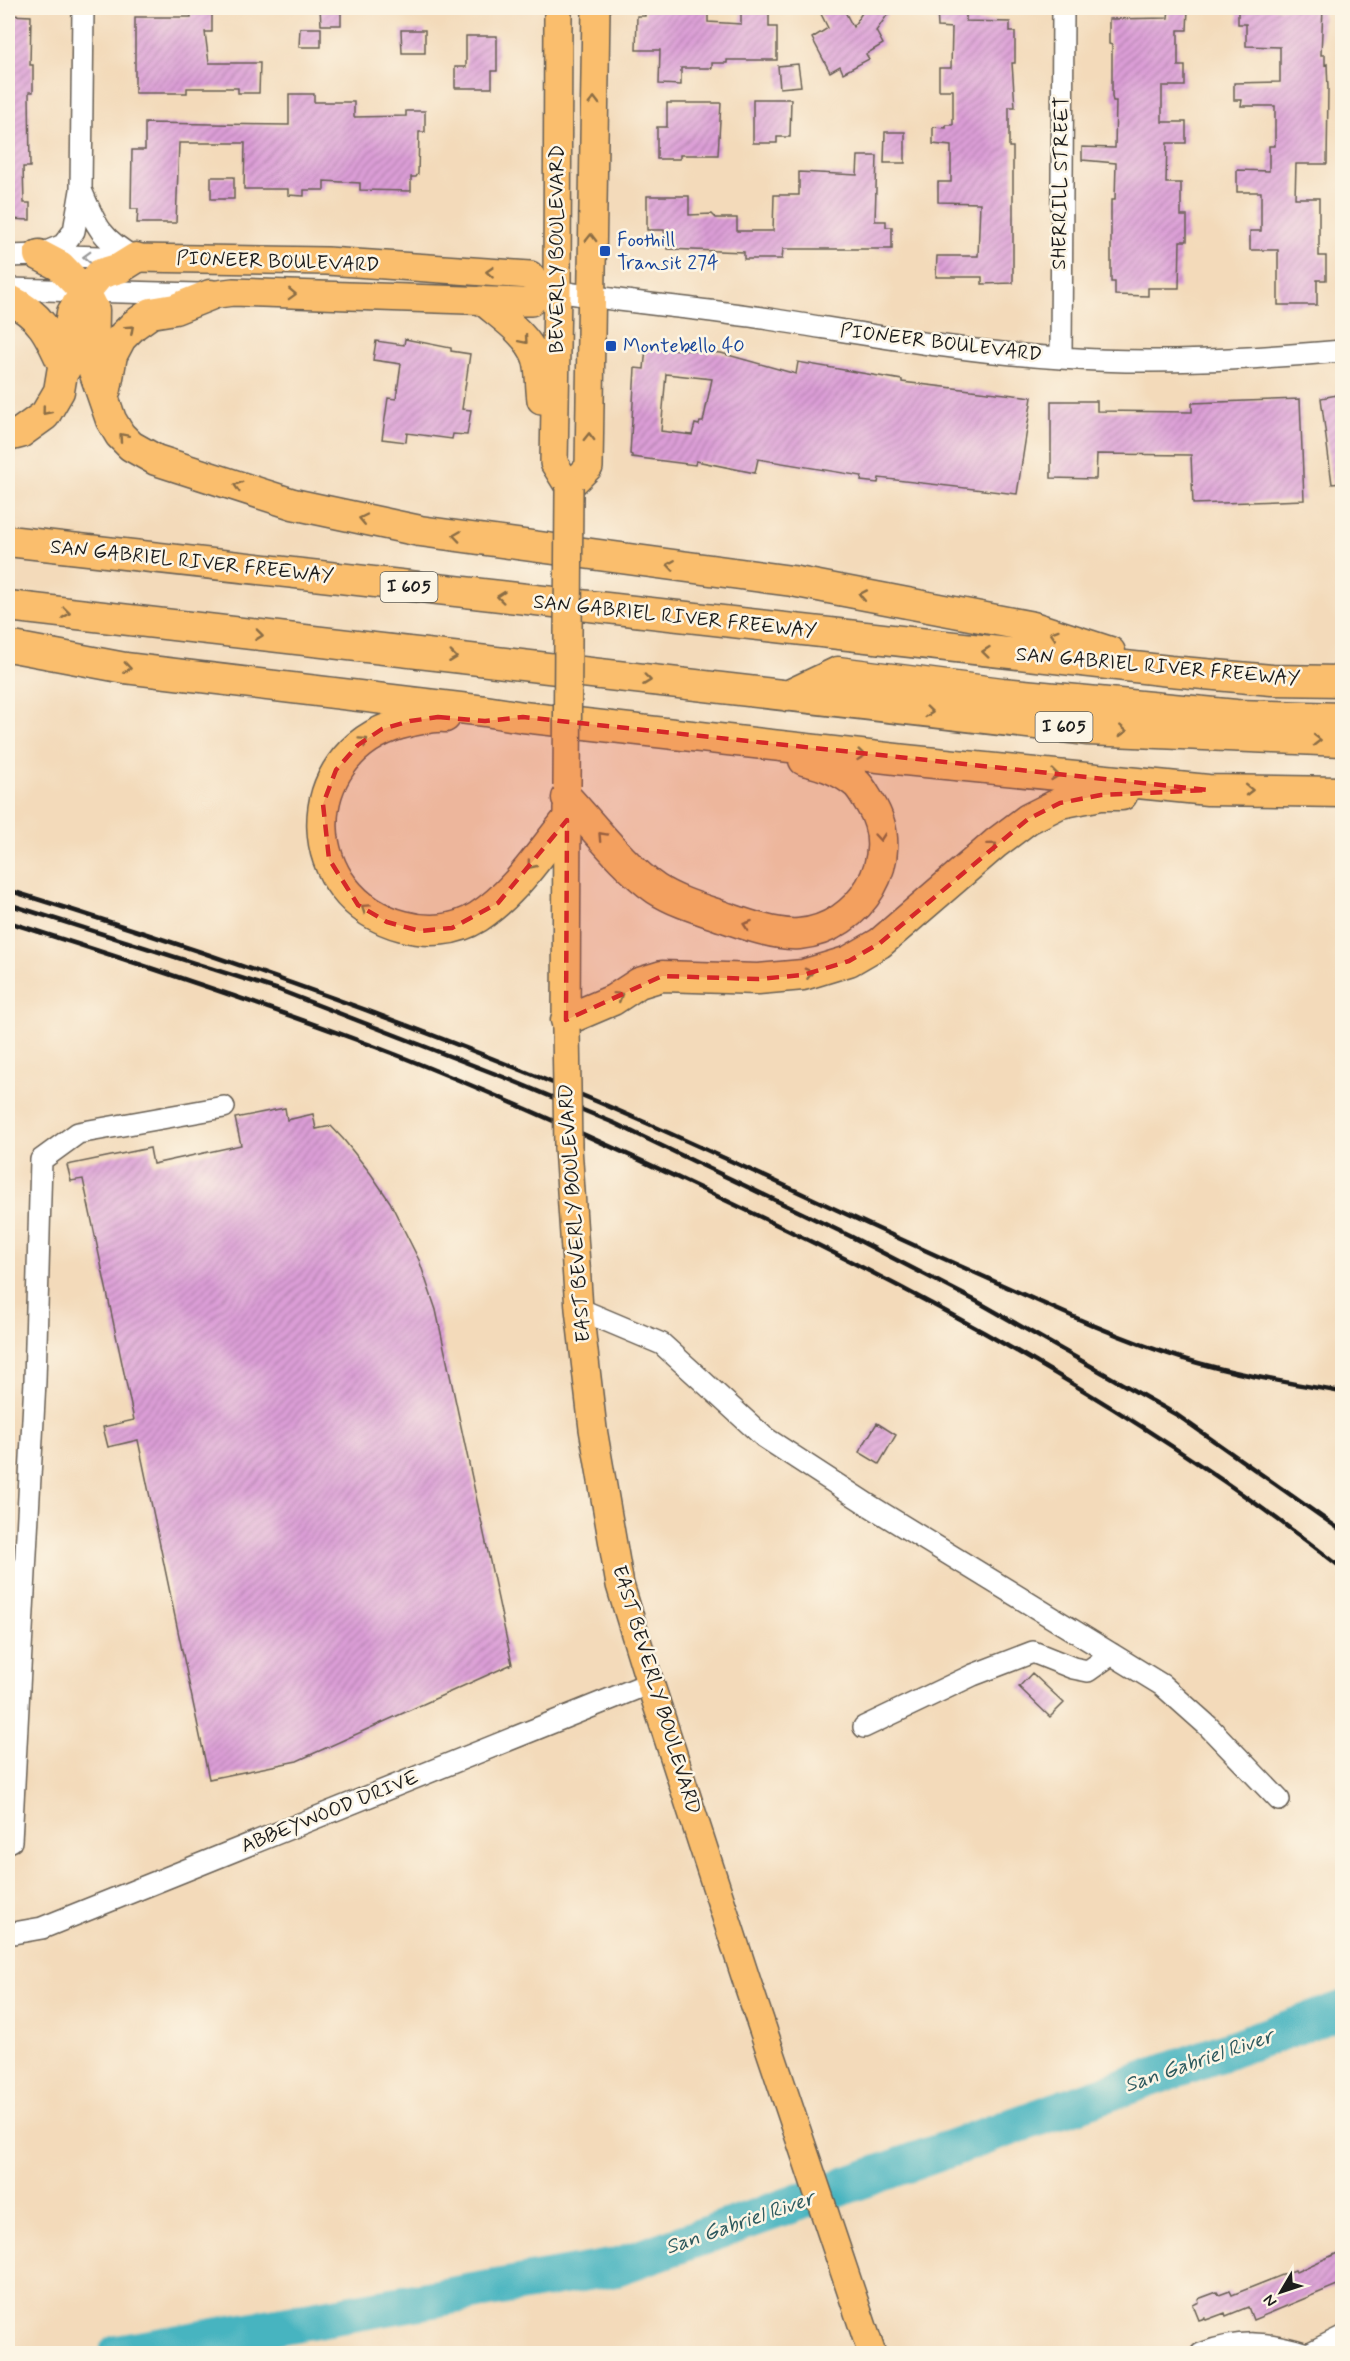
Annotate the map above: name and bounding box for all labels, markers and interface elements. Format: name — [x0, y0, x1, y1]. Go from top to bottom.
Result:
one-way arrow — [588, 96, 600, 105]
street label: SHERRILL STREET — [1046, 96, 1076, 270]
street label: BEVERLY BOULEVARD — [544, 145, 571, 353]
place label: Foothill Transit 274 — [617, 227, 719, 277]
one-way arrow — [585, 234, 598, 243]
marker: Foothill Transit 274 — [598, 244, 612, 258]
street label: PIONEER BOULEVARD — [176, 245, 380, 279]
one-way arrow — [83, 251, 92, 263]
one-way arrow — [486, 266, 495, 279]
one-way arrow — [287, 287, 296, 300]
street label: PIONEER BOULEVARD — [838, 317, 1044, 369]
one-way arrow — [124, 325, 134, 336]
one-way arrow — [517, 333, 528, 344]
place label: Montebello 40 — [623, 333, 745, 360]
marker: Montebello 40 — [604, 339, 618, 353]
one-way arrow — [42, 404, 53, 415]
one-way arrow — [583, 432, 595, 441]
one-way arrow — [120, 433, 131, 444]
one-way arrow — [233, 481, 243, 493]
one-way arrow — [358, 513, 368, 526]
one-way arrow — [452, 530, 461, 542]
street label: SAN GABRIEL RIVER FREEWAY — [49, 534, 335, 590]
one-way arrow — [666, 559, 675, 571]
road number: I 605 — [380, 572, 438, 602]
street label: SAN GABRIEL RIVER FREEWAY — [532, 589, 818, 645]
one-way arrow — [859, 589, 869, 602]
one-way arrow — [497, 592, 506, 604]
one-way arrow — [61, 606, 70, 619]
one-way arrow — [255, 628, 264, 641]
one-way arrow — [1049, 629, 1060, 641]
street label: SAN GABRIEL RIVER FREEWAY — [1015, 641, 1301, 693]
one-way arrow — [982, 646, 991, 658]
one-way arrow — [449, 651, 458, 663]
one-way arrow — [122, 662, 132, 674]
one-way arrow — [642, 673, 651, 685]
one-way arrow — [924, 705, 933, 717]
road number: I 605 — [1036, 712, 1092, 742]
one-way arrow — [1118, 725, 1127, 738]
one-way arrow — [1313, 734, 1322, 746]
one-way arrow — [358, 737, 369, 748]
one-way arrow — [856, 748, 865, 761]
one-way arrow — [1050, 768, 1059, 780]
one-way arrow — [1245, 784, 1254, 797]
one-way arrow — [598, 832, 609, 842]
one-way arrow — [873, 832, 886, 842]
one-way arrow — [986, 842, 997, 853]
one-way arrow — [527, 858, 538, 869]
one-way arrow — [361, 904, 372, 915]
one-way arrow — [742, 919, 753, 932]
one-way arrow — [803, 968, 814, 980]
one-way arrow — [613, 992, 623, 1004]
street label: EAST BEVERLY BOULEVARD — [552, 1083, 598, 1343]
street label: EAST BEVERLY BOULEVARD — [605, 1562, 707, 1818]
street label: ABBEYWOOD DRIVE — [237, 1764, 423, 1860]
water label: San Gabriel River — [1121, 2021, 1280, 2100]
water label: San Gabriel River — [662, 2183, 821, 2262]
north arrow — [1251, 2262, 1311, 2322]
text: N — [1259, 2290, 1282, 2311]

